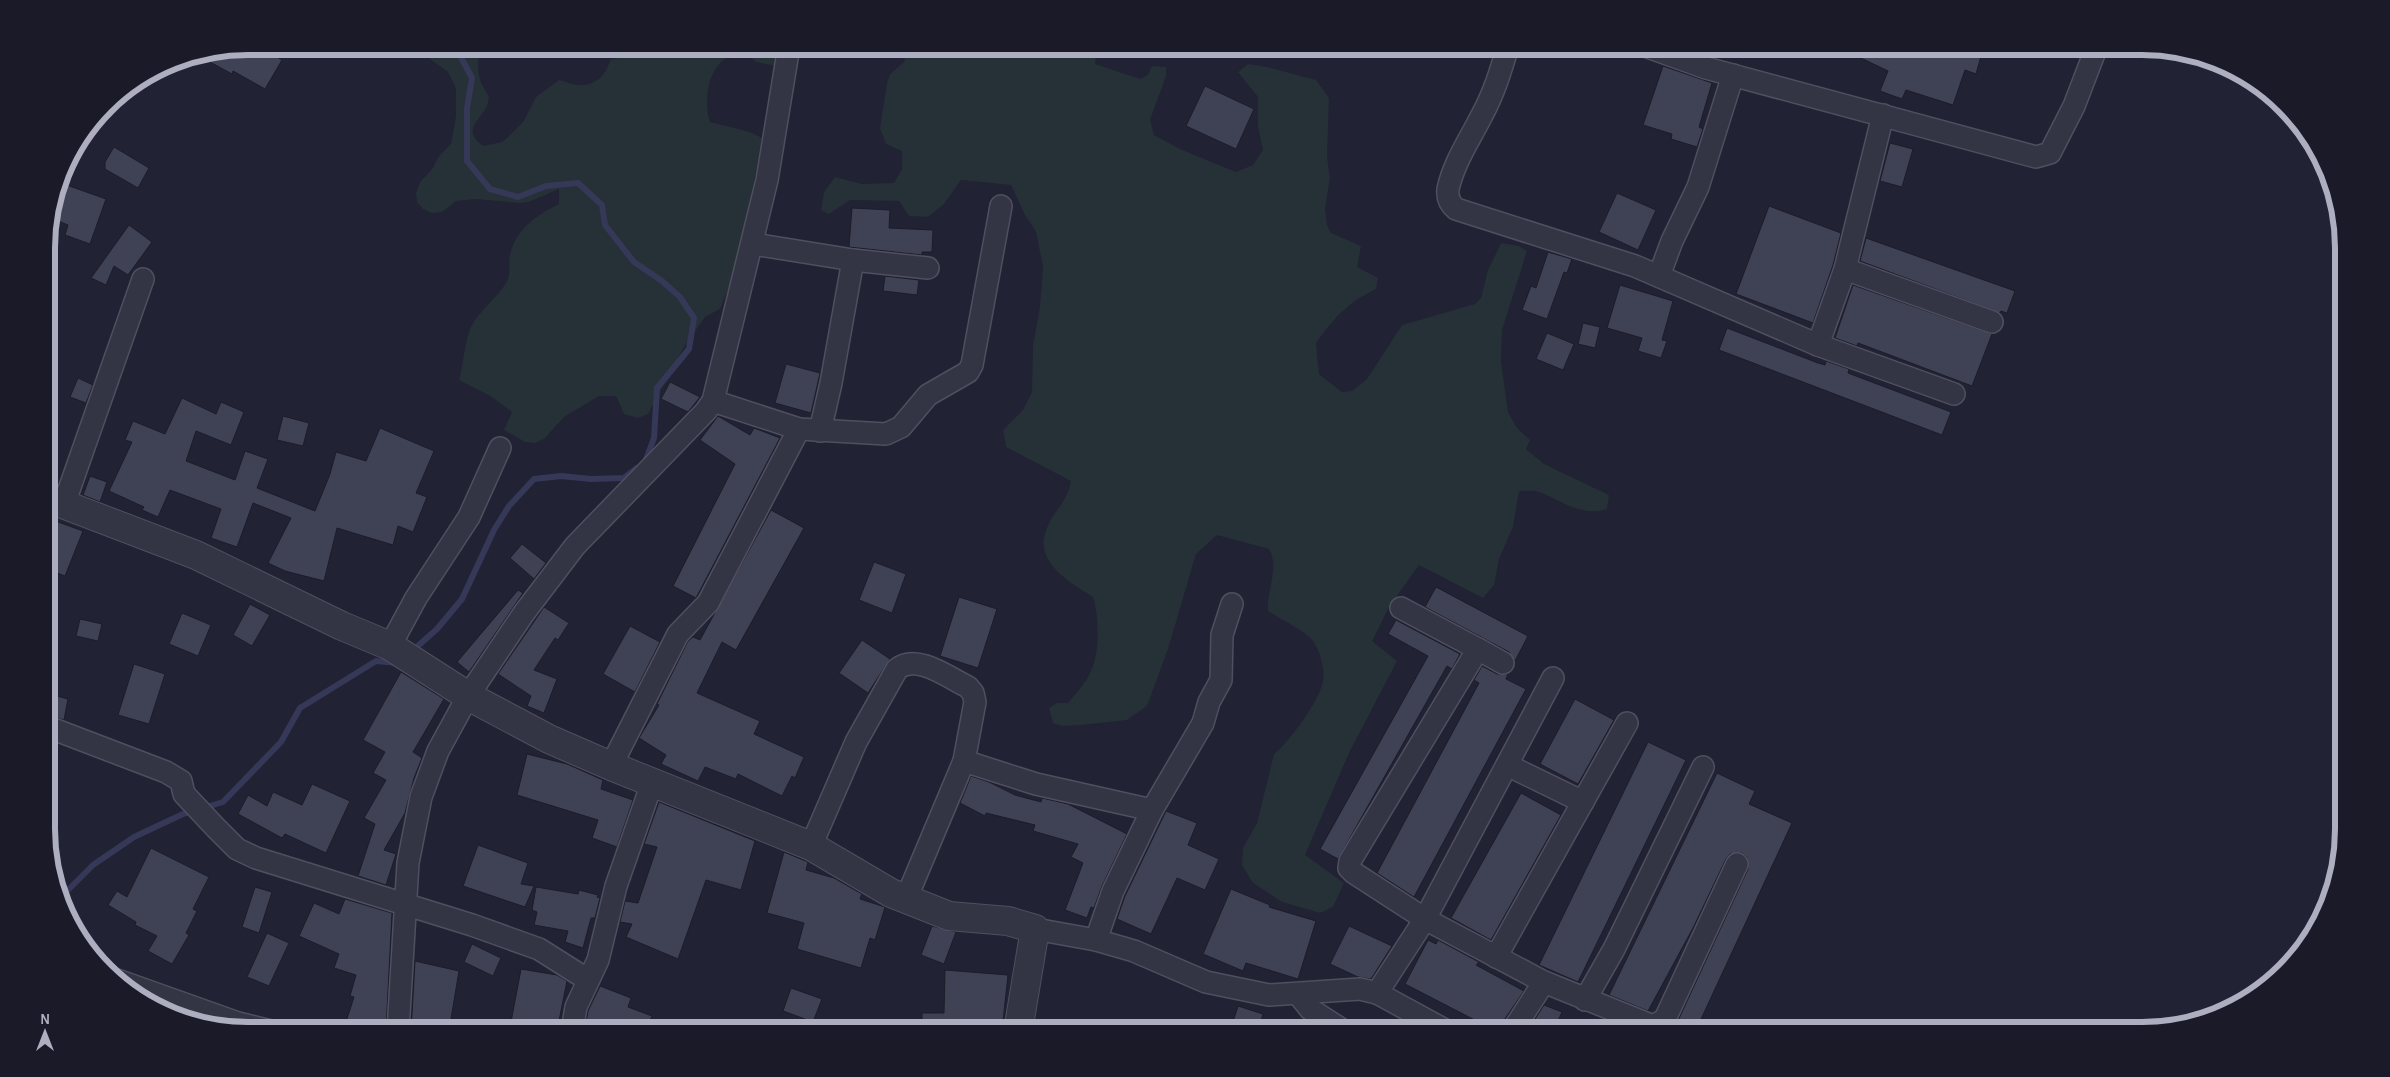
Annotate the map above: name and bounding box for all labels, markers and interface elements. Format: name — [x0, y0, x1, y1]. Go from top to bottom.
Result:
north arrow — [20, 1007, 70, 1057]
text: N — [40, 1013, 50, 1027]

